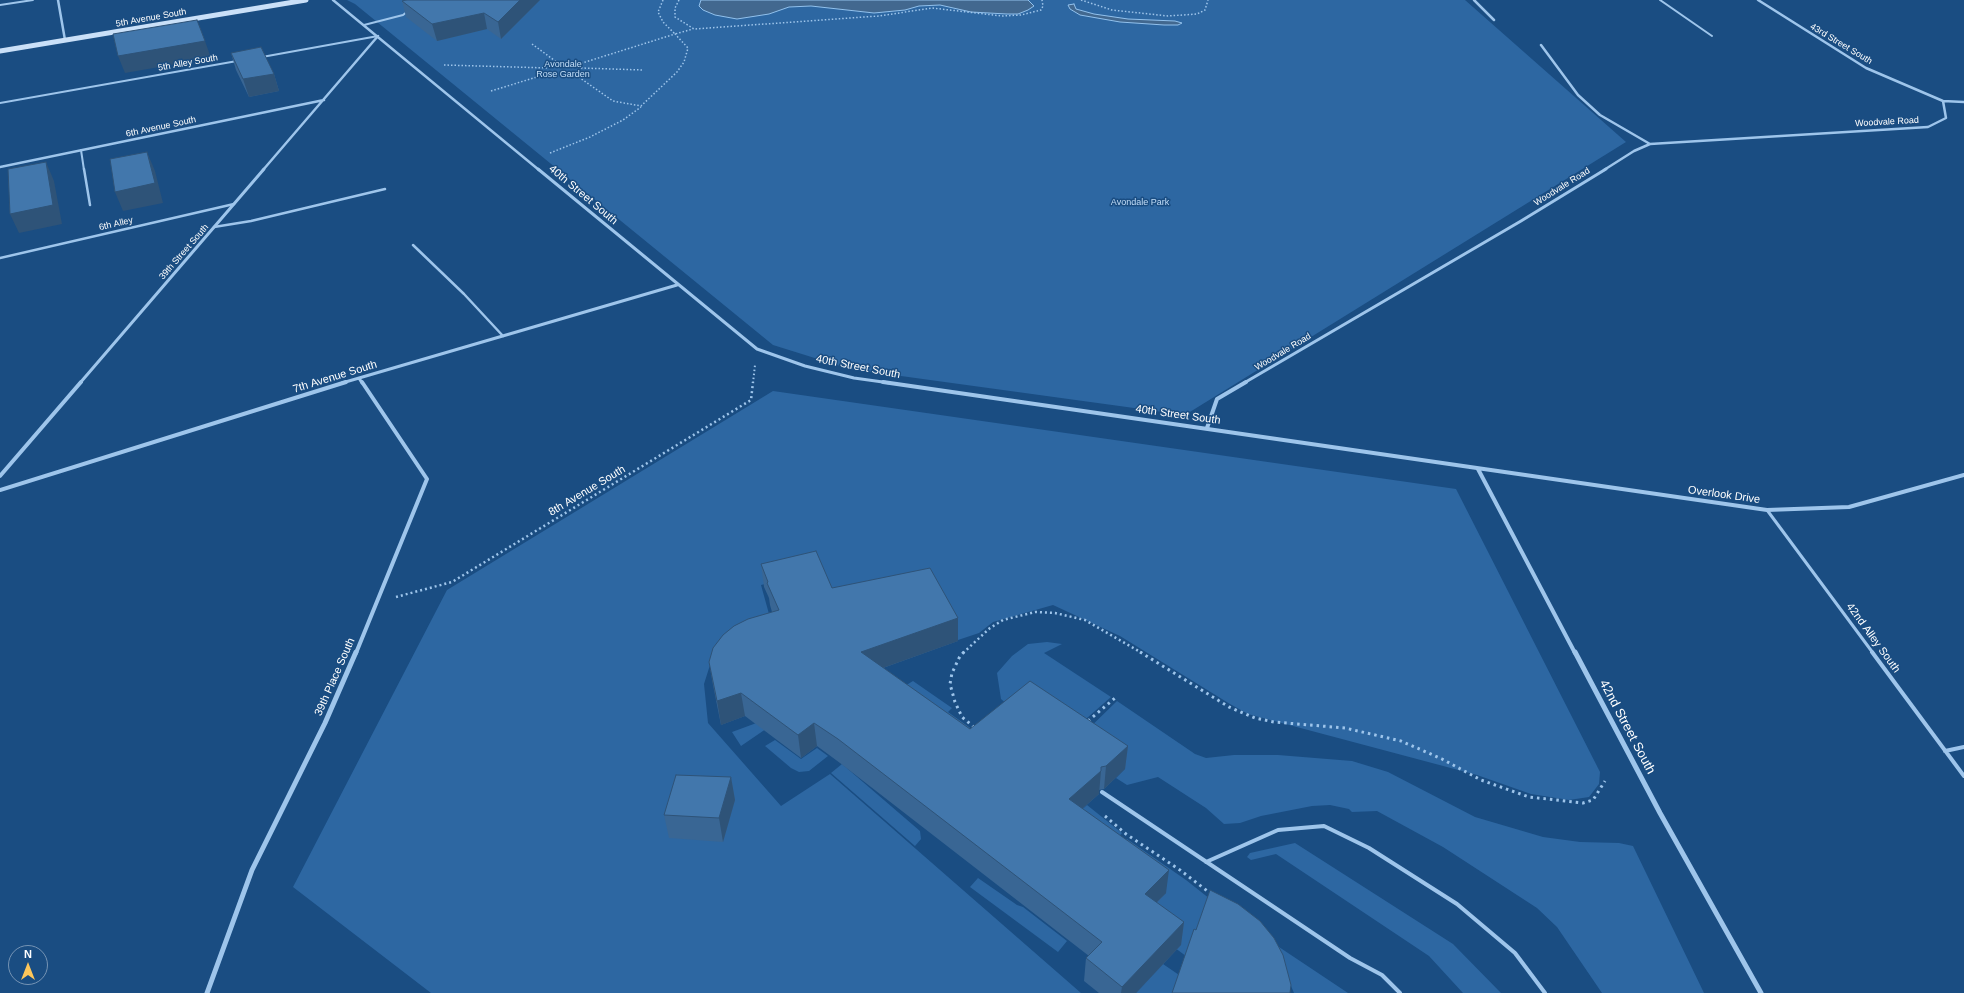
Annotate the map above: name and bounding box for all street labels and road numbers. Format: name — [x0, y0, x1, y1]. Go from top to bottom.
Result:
street label: 5th Avenue South — [115, 6, 187, 30]
street label: 43rd Street South — [1808, 21, 1874, 67]
street label: 5th Alley South — [157, 52, 219, 74]
street label: 6th Avenue South — [125, 114, 197, 140]
street label: Woodvale Road — [1855, 115, 1919, 129]
street label: 40th Street South — [546, 162, 620, 228]
street label: Woodvale Road — [1532, 165, 1592, 209]
street label: 6th Alley — [98, 215, 134, 233]
street label: 39th Street South — [157, 222, 211, 282]
street label: Woodvale Road — [1253, 331, 1313, 373]
street label: 40th Street South — [815, 352, 901, 382]
street label: 7th Avenue South — [291, 358, 379, 396]
street label: 40th Street South — [1135, 403, 1221, 427]
street label: 8th Avenue South — [546, 463, 628, 519]
street label: Overlook Drive — [1687, 483, 1761, 507]
street label: 42nd Alley South — [1843, 600, 1903, 676]
street label: 39th Place South — [312, 636, 358, 718]
street label: 42nd Street South — [1596, 677, 1658, 777]

